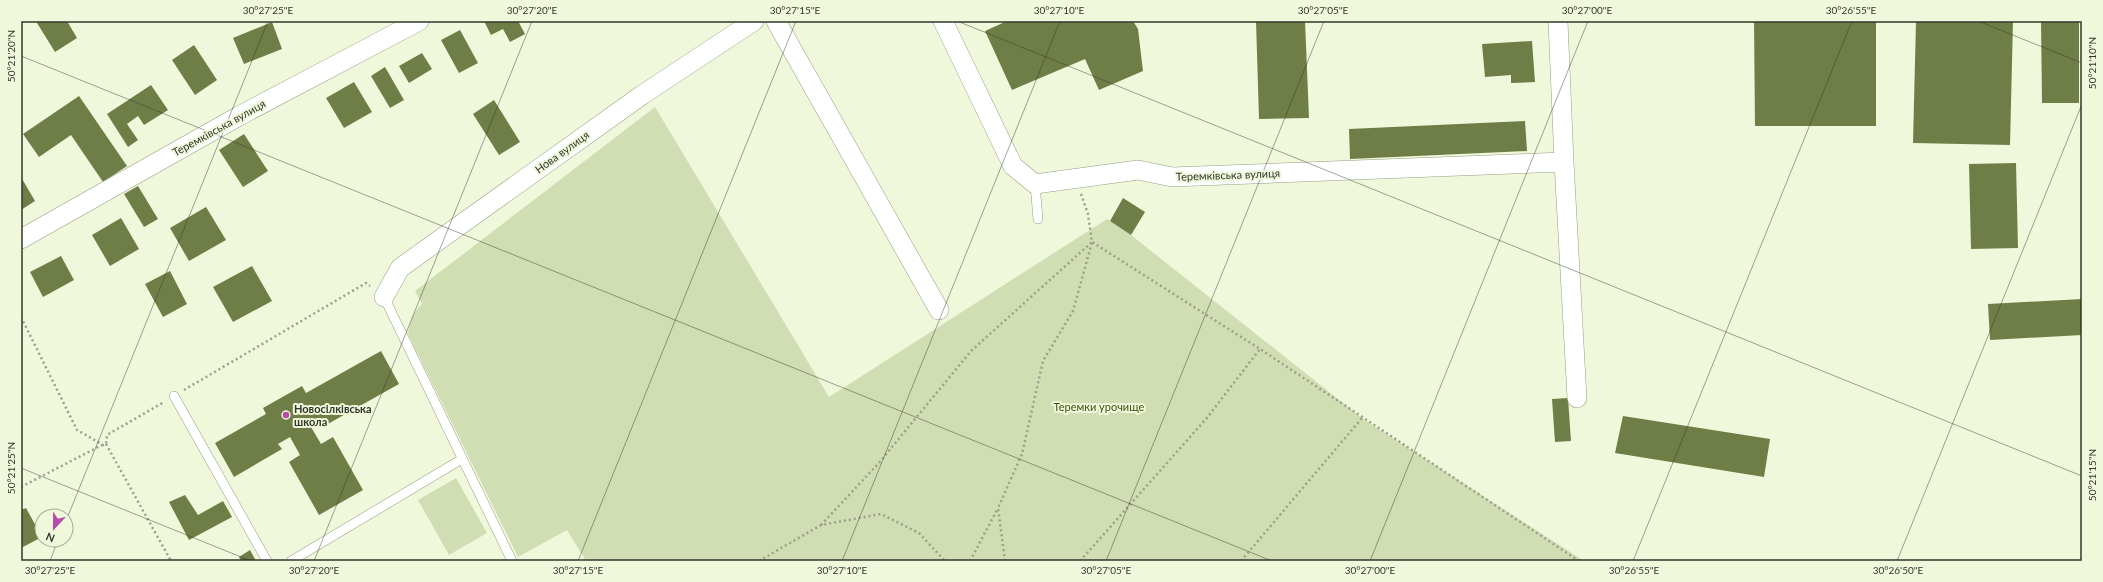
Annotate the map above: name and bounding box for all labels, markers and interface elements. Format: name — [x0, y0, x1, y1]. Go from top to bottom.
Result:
text: 30°27'25"E — [243, 4, 293, 16]
text: 30°27'20"E — [507, 4, 557, 16]
text: 30°27'15"E — [770, 4, 820, 16]
text: 30°27'10"E — [1034, 4, 1084, 16]
text: 30°27'05"E — [1298, 4, 1348, 16]
text: 30°27'00"E — [1562, 4, 1612, 16]
text: 30°26'55"E — [1826, 4, 1876, 16]
text: 50°21'20"N — [5, 30, 17, 82]
text: 50°21'10"N — [2086, 37, 2098, 89]
street label: Теремківська вулиця — [170, 97, 268, 159]
street label: Нова вулиця — [532, 128, 591, 176]
street label: Теремківська вулиця — [1176, 166, 1280, 183]
park label: Теремки урочище — [1054, 400, 1145, 413]
place label: Новосілківська школа — [294, 402, 372, 428]
marker: Новосілківська школа — [281, 410, 291, 420]
text: 50°21'25"N — [5, 442, 17, 494]
text: 50°21'15"N — [2086, 449, 2098, 501]
north arrow — [34, 508, 74, 548]
text: N — [44, 530, 56, 545]
text: 30°27'25"E — [25, 564, 75, 576]
text: 30°27'20"E — [289, 564, 339, 576]
text: 30°27'15"E — [553, 564, 603, 576]
text: 30°27'10"E — [817, 564, 867, 576]
text: 30°27'05"E — [1081, 564, 1131, 576]
text: 30°27'00"E — [1345, 564, 1395, 576]
text: 30°26'55"E — [1609, 564, 1659, 576]
text: 30°26'50"E — [1873, 564, 1923, 576]

